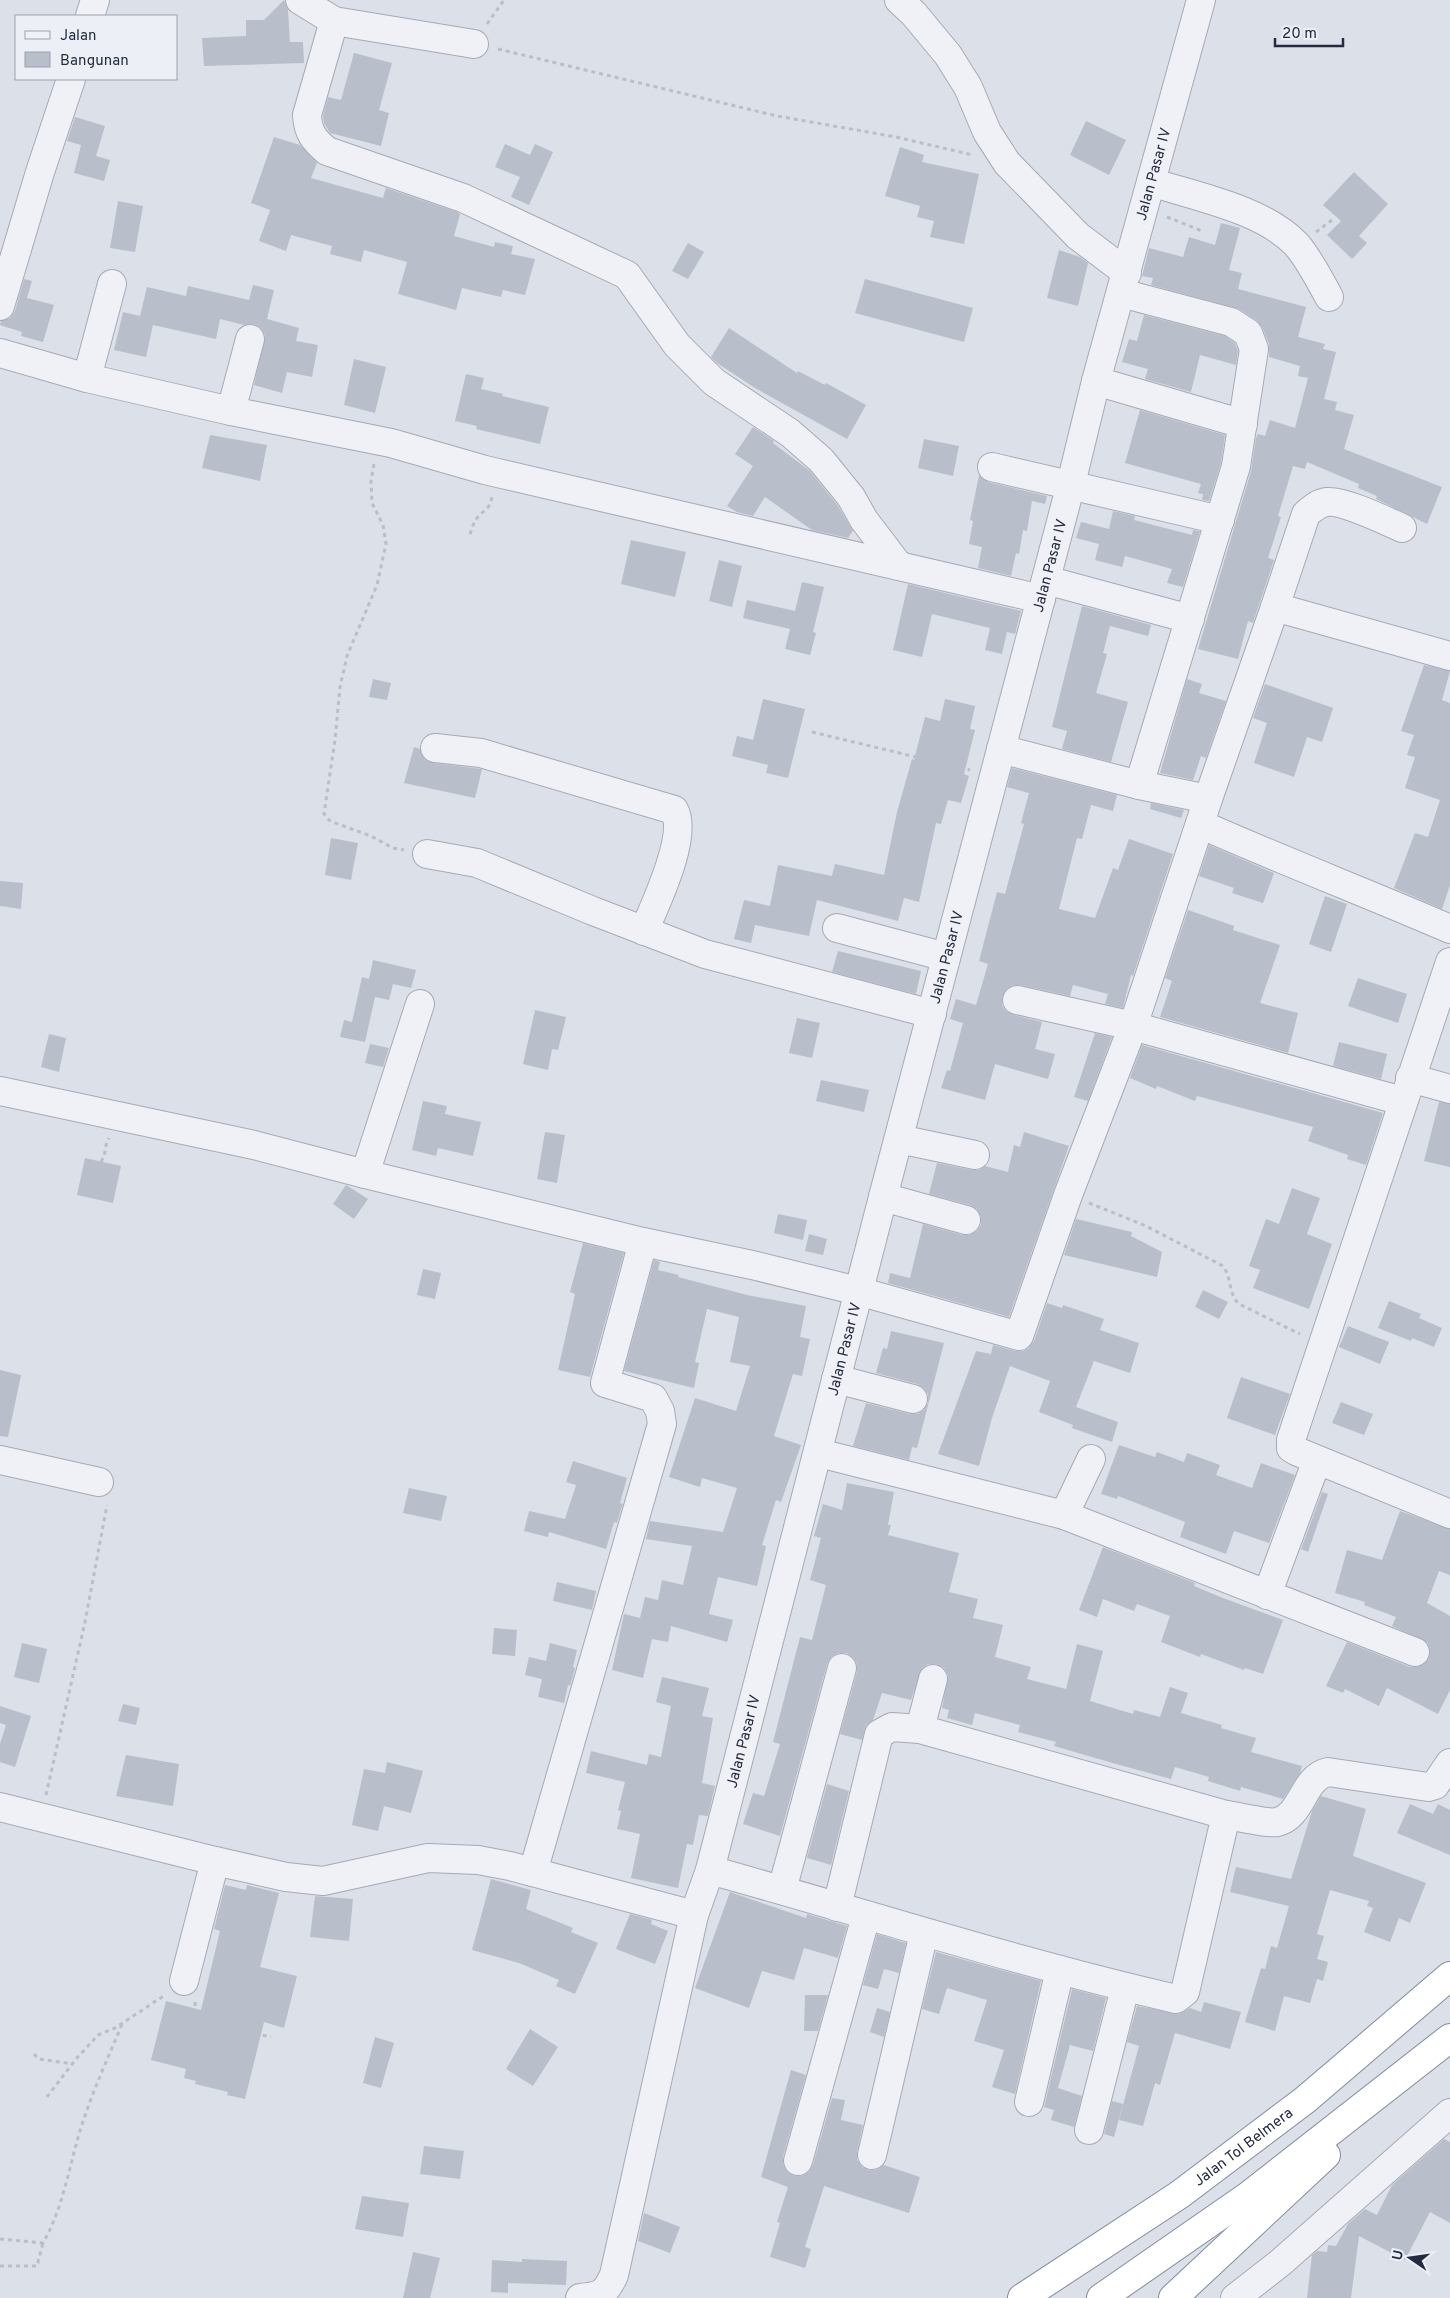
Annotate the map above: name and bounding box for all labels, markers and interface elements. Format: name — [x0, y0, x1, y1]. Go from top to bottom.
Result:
legend — [15, 15, 178, 80]
scale bar — [1275, 15, 1342, 47]
text: 20 m — [1282, 25, 1317, 44]
text: Jalan — [60, 27, 97, 46]
text: Bangunan — [60, 52, 129, 71]
street label: Jalan Pasar IV — [1133, 126, 1176, 223]
street label: Jalan Pasar IV — [1030, 517, 1072, 614]
street label: Jalan Pasar IV — [926, 909, 969, 1006]
street label: Jalan Pasar IV — [824, 1300, 867, 1398]
street label: Jalan Pasar IV — [723, 1693, 766, 1790]
street label: Jalan Tol Belmera — [1191, 2104, 1297, 2191]
north arrow — [1385, 2233, 1435, 2283]
text: U — [1389, 2249, 1408, 2262]

